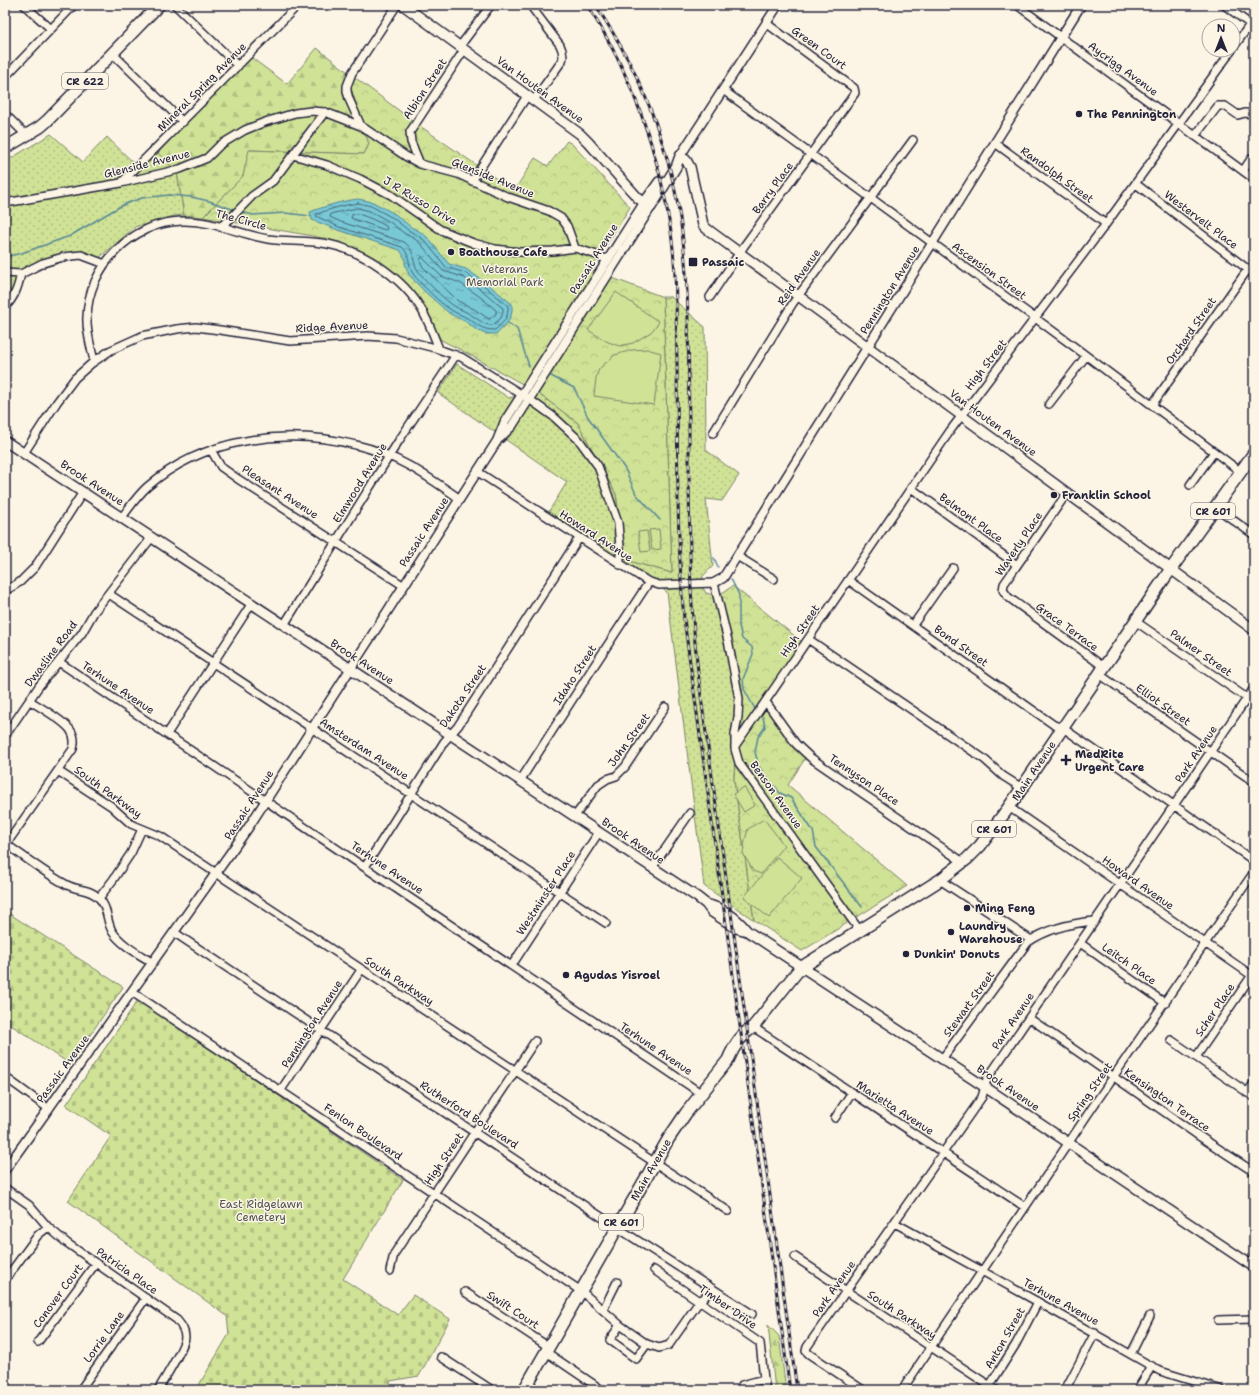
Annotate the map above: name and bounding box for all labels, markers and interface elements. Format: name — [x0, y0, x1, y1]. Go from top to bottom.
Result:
north arrow — [1201, 18, 1241, 58]
text: N — [1217, 21, 1226, 36]
street label: Green Court — [788, 23, 850, 73]
street label: Aycrigg Avenue — [1085, 38, 1161, 100]
street label: Mineral Spring Avenue — [154, 39, 250, 135]
street label: Van Houten Avenue — [493, 53, 587, 127]
street label: Albion Street — [400, 55, 450, 122]
road number: CR 622 — [62, 73, 108, 89]
place label: The Pennington — [1087, 107, 1177, 122]
marker: The Pennington — [1074, 109, 1084, 119]
street label: Randolph Street — [1017, 143, 1097, 207]
street label: Glenside Avenue — [102, 146, 192, 182]
street label: Glenside Avenue — [449, 155, 537, 201]
street label: Barry Place — [749, 159, 797, 217]
street label: J R Russo Drive — [381, 173, 459, 229]
street label: Westervelt Place — [1161, 187, 1241, 253]
street label: The Circle — [214, 206, 268, 234]
street label: Passaic Avenue — [566, 221, 622, 297]
street label: Ascension Street — [949, 239, 1030, 303]
street label: Pennington Avenue — [857, 243, 923, 337]
place label: Boathouse Cafe — [459, 245, 548, 260]
street label: Reid Avenue — [774, 246, 824, 308]
marker: Boathouse Cafe — [446, 247, 456, 257]
place label: Passaic — [702, 255, 744, 270]
marker: Passaic — [687, 256, 699, 268]
park label: Veterans Memorial Park — [466, 262, 544, 290]
street label: Orchard Street — [1162, 294, 1220, 368]
street label: Ridge Avenue — [295, 318, 369, 336]
street label: High Street — [962, 336, 1010, 394]
street label: Van Houten Avenue — [946, 386, 1040, 460]
street label: Elmwood Avenue — [329, 440, 391, 526]
street label: Brook Avenue — [57, 457, 127, 509]
street label: Pleasant Avenue — [239, 462, 321, 522]
place label: Franklin School — [1062, 488, 1151, 503]
street label: Belmont Place — [936, 490, 1006, 546]
marker: Franklin School — [1049, 490, 1059, 500]
street label: Passaic Avenue — [396, 494, 452, 570]
road number: CR 601 — [1191, 503, 1235, 519]
street label: Howard Avenue — [556, 507, 636, 565]
street label: Waverly Place — [992, 509, 1046, 579]
street label: Grace Terrace — [1033, 599, 1101, 655]
street label: High Street — [777, 602, 823, 660]
street label: Dwasline Road — [21, 618, 81, 690]
street label: Bond Street — [931, 622, 991, 670]
street label: Palmer Street — [1167, 626, 1235, 680]
street label: Brook Avenue — [327, 636, 397, 688]
street label: Idaho Street — [550, 642, 600, 708]
street label: Terhune Avenue — [79, 658, 157, 718]
street label: Dakota Street — [436, 661, 490, 731]
street label: Elliot Street — [1133, 681, 1194, 730]
street label: John Street — [605, 710, 654, 770]
street label: Amsterdam Avenue — [316, 714, 412, 784]
street label: Park Avenue — [1171, 722, 1221, 786]
street label: Main Avenue — [1008, 738, 1060, 804]
place label: MedRite Urgent Care — [1075, 747, 1145, 775]
street label: Tennyson Place — [826, 751, 902, 809]
marker: MedRite Urgent Care — [1060, 754, 1072, 766]
street label: Benson Avenue — [746, 758, 806, 832]
street label: South Parkway — [71, 762, 145, 822]
street label: Passaic Avenue — [221, 767, 277, 843]
street label: Brook Avenue — [598, 814, 668, 868]
road number: CR 601 — [972, 821, 1016, 837]
street label: Terhune Avenue — [348, 838, 426, 898]
street label: Westminster Place — [513, 848, 579, 938]
street label: Howard Avenue — [1099, 853, 1177, 913]
place label: Ming Feng — [975, 901, 1035, 916]
marker: Ming Feng — [962, 903, 972, 913]
place label: Laundry Warehouse — [959, 919, 1023, 947]
marker: Laundry Warehouse — [946, 927, 956, 937]
street label: Leitch Place — [1099, 940, 1159, 988]
place label: Dunkin' Donuts — [914, 947, 1000, 962]
marker: Dunkin' Donuts — [901, 949, 911, 959]
street label: South Parkway — [361, 953, 437, 1009]
place label: Agudas Yisroel — [574, 968, 660, 983]
street label: Stewart Street — [940, 968, 998, 1040]
marker: Agudas Yisroel — [561, 970, 571, 980]
street label: Pennington Avenue — [278, 977, 346, 1071]
street label: Scher Place — [1192, 981, 1238, 1039]
street label: Park Avenue — [988, 989, 1038, 1053]
street label: Terhune Avenue — [617, 1019, 695, 1079]
street label: Passaic Avenue — [33, 1032, 93, 1106]
street label: Spring Street — [1064, 1059, 1116, 1125]
street label: Brook Avenue — [973, 1061, 1043, 1115]
street label: Kensington Terrace — [1121, 1065, 1213, 1135]
street label: Marietta Avenue — [853, 1077, 937, 1139]
street label: Rutherford Boulevard — [417, 1078, 521, 1152]
street label: Fenlon Boulevard — [321, 1100, 405, 1164]
street label: High Street — [421, 1130, 467, 1188]
street label: Main Avenue — [627, 1136, 675, 1204]
park label: East Ridgelawn Cemetery — [219, 1197, 303, 1225]
road number: CR 601 — [599, 1214, 643, 1230]
street label: Patricia Place — [93, 1244, 161, 1298]
street label: Park Avenue — [809, 1258, 859, 1320]
street label: Conover Court — [30, 1261, 87, 1331]
street label: Terhune Avenue — [1020, 1275, 1102, 1329]
street label: Timber Drive — [696, 1282, 760, 1332]
street label: Swift Court — [484, 1287, 542, 1333]
street label: South Parkway — [864, 1287, 940, 1343]
street label: Anton Street — [981, 1304, 1029, 1371]
street label: Lorrie Lane — [80, 1308, 128, 1366]

